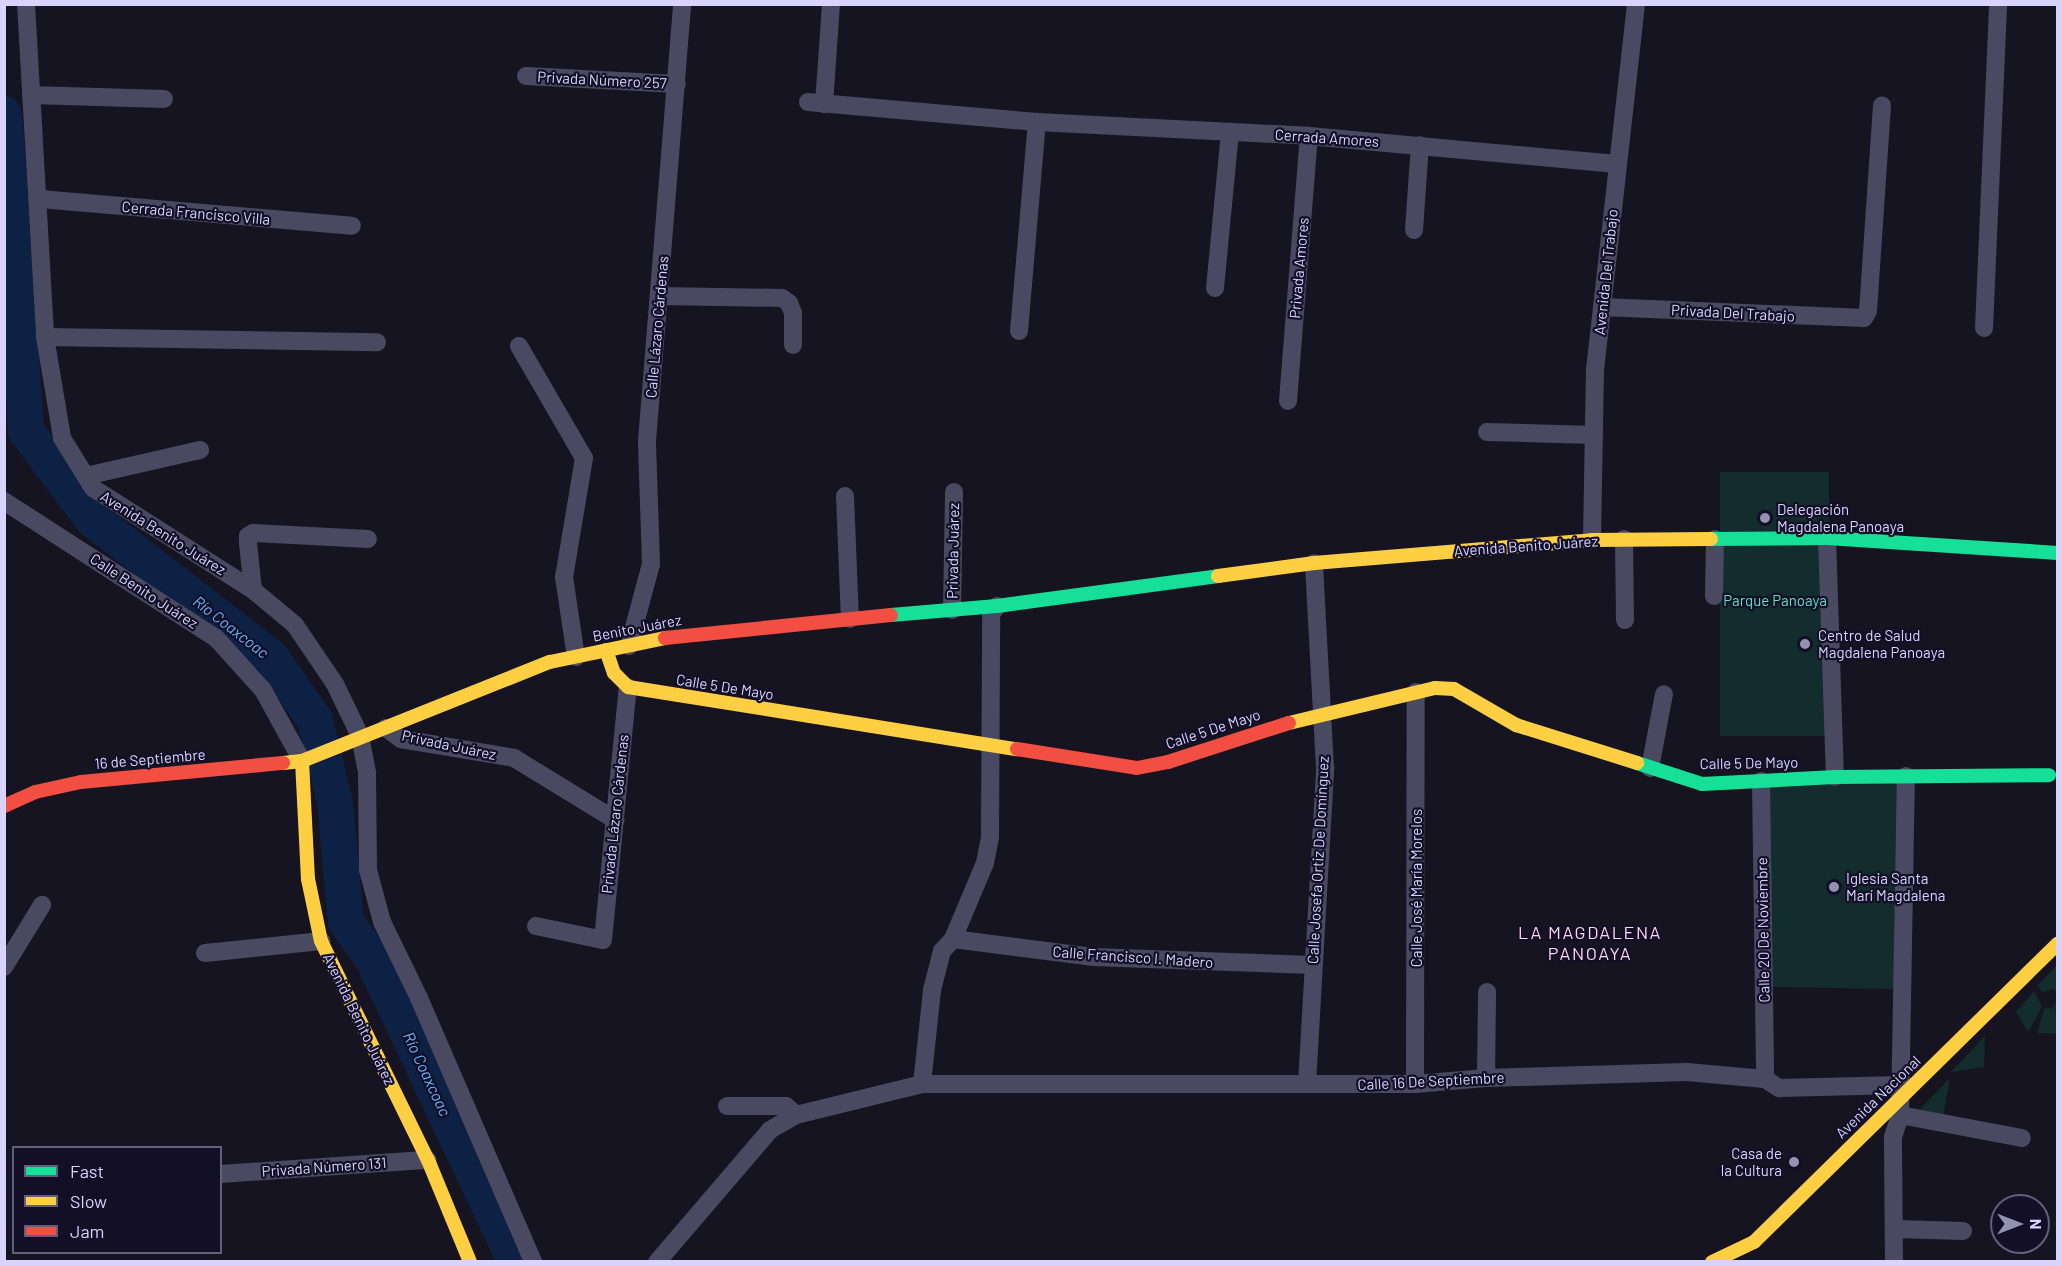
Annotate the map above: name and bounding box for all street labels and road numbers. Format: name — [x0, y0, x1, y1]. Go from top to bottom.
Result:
street label: Privada Número 257 — [537, 68, 667, 92]
street label: Cerrada Amores — [1274, 125, 1380, 151]
street label: Cerrada Francisco Villa — [121, 198, 271, 228]
street label: Avenida Del Trabajo — [1590, 208, 1622, 336]
street label: Privada Amores — [1286, 217, 1312, 319]
street label: Calle Lázaro Cárdenas — [642, 255, 672, 399]
street label: Privada Del Trabajo — [1671, 301, 1795, 325]
street label: Avenida Benito Juárez — [97, 487, 229, 579]
street label: Privada Juárez — [943, 503, 963, 599]
street label: Avenida Benito Juárez — [1453, 532, 1599, 560]
street label: Calle Benito Juárez — [87, 549, 201, 633]
street label: Benito Juárez — [591, 611, 683, 645]
street label: Calle 5 De Mayo — [675, 670, 775, 704]
street label: Calle 5 De Mayo — [1163, 705, 1263, 753]
street label: Privada Juárez — [400, 726, 498, 764]
street label: Privada Lázaro Cárdenas — [598, 734, 632, 894]
street label: 16 de Septiembre — [94, 745, 206, 773]
street label: Calle 5 De Mayo — [1700, 753, 1798, 773]
street label: Calle Josefa Ortiz De Domínguez — [1304, 756, 1332, 964]
street label: Calle José María Morelos — [1408, 809, 1426, 967]
street label: Calle 20 De Noviembre — [1753, 857, 1773, 1003]
street label: Calle Francisco I. Madero — [1052, 942, 1214, 972]
street label: Avenida Benito Juárez — [319, 950, 399, 1088]
street label: Avenida Nacional — [1832, 1052, 1924, 1142]
street label: Calle 16 De Septiembre — [1357, 1068, 1505, 1094]
street label: Privada Número 131 — [261, 1154, 387, 1180]

